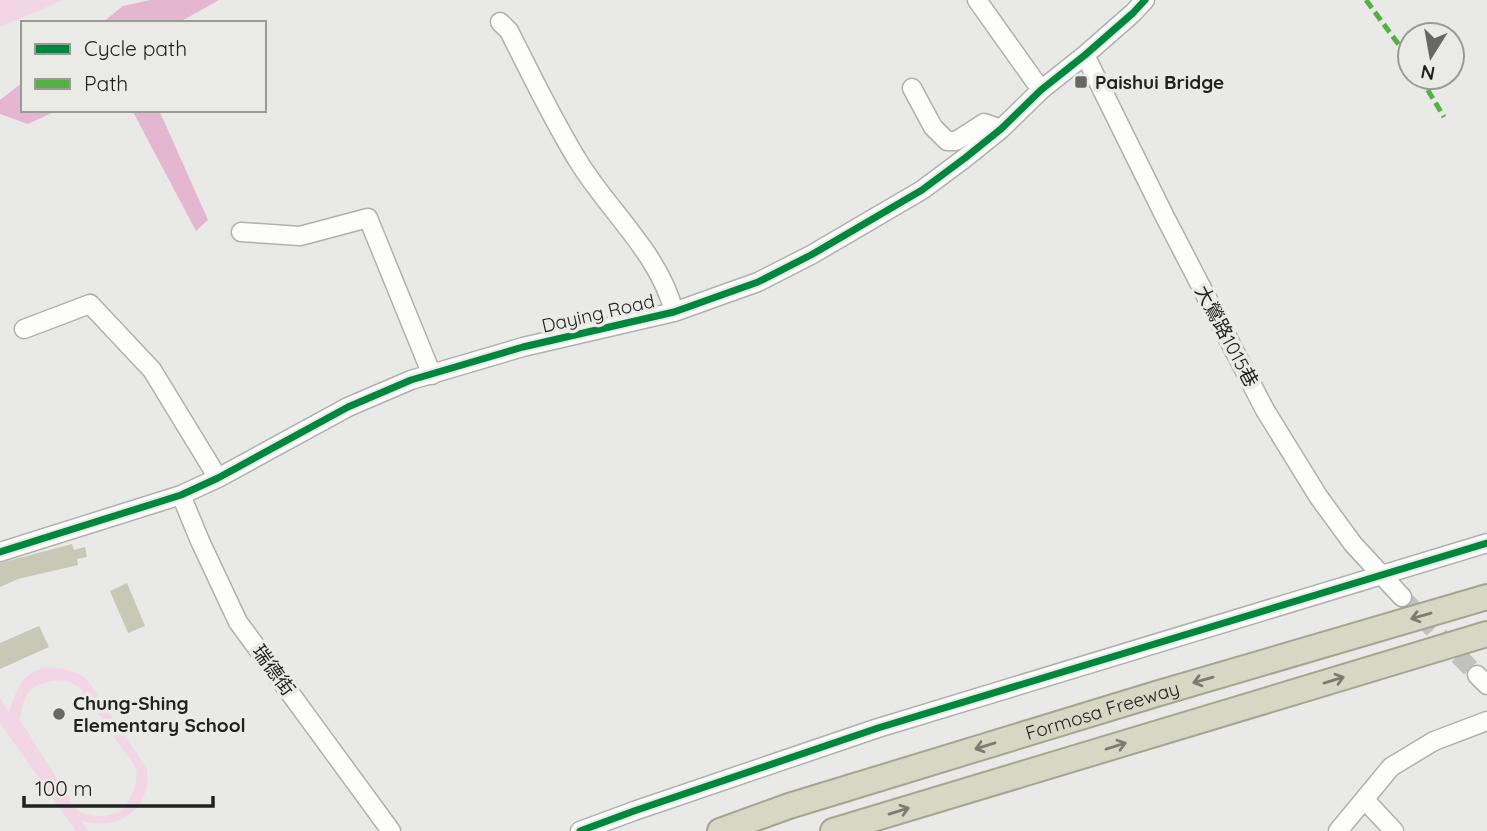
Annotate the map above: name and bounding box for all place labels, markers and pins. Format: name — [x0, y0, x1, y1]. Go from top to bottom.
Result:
place label: Paishui Bridge — [1095, 70, 1224, 94]
marker: Paishui Bridge — [1073, 74, 1089, 90]
place label: Chung-Shing Elementary School — [73, 691, 246, 737]
marker: Chung-Shing Elementary School — [51, 706, 67, 722]

